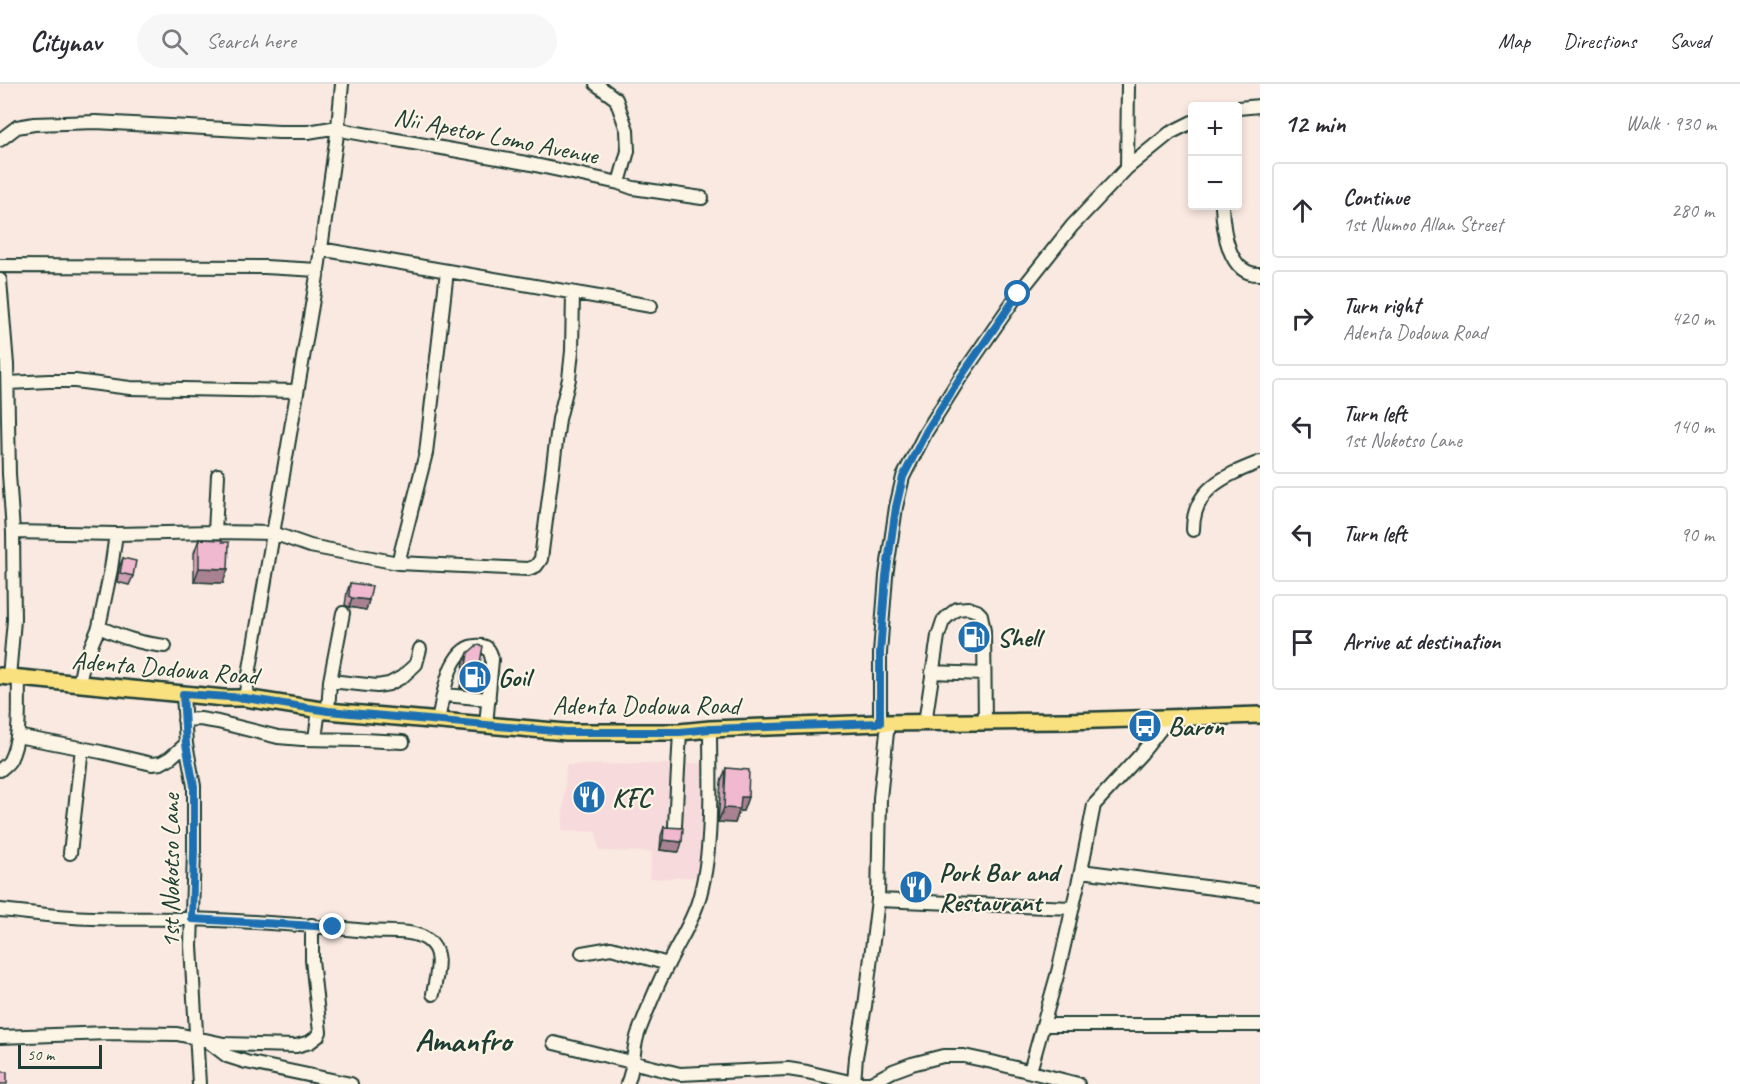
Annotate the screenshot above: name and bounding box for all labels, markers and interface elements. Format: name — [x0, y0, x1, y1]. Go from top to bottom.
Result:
search box — [137, 14, 557, 68]
text: Citynav — [30, 24, 101, 59]
icon: search — [158, 25, 191, 58]
text: Search here — [206, 27, 296, 55]
text: Map — [1498, 28, 1530, 54]
text: Directions — [1563, 28, 1636, 54]
text: Saved — [1669, 28, 1710, 54]
street label: Nii Apetor Lomo Avenue — [391, 100, 602, 172]
map controls — [1188, 102, 1242, 210]
button: + — [1188, 102, 1242, 156]
text: 12 min — [1284, 107, 1346, 140]
text: Walk · 930 m — [1626, 111, 1716, 136]
button: − — [1188, 156, 1242, 210]
text: Continue — [1343, 184, 1409, 212]
icon: ahead — [1286, 194, 1319, 227]
text: 280 m — [1671, 198, 1714, 223]
text: 1st Numoo Allan Street — [1343, 212, 1503, 237]
route start — [1004, 280, 1030, 306]
text: Turn right — [1343, 292, 1420, 320]
icon: right — [1286, 302, 1319, 335]
text: 420 m — [1671, 306, 1714, 331]
text: Adenta Dodowa Road — [1343, 320, 1487, 345]
text: Turn left — [1343, 400, 1407, 428]
icon: left — [1286, 410, 1319, 443]
text: 140 m — [1671, 414, 1714, 439]
text: 1st Nokotso Lane — [1343, 428, 1462, 453]
icon: left — [1286, 518, 1319, 551]
text: Turn left — [1343, 520, 1407, 548]
text: 90 m — [1680, 522, 1714, 547]
fuel station icon: Shell — [956, 619, 992, 655]
place label: Shell — [997, 621, 1046, 654]
icon: arrive — [1286, 626, 1319, 659]
text: Arrive at destination — [1343, 628, 1500, 656]
street label: Adenta Dodowa Road — [70, 643, 263, 693]
fuel station icon: Goil — [457, 659, 493, 695]
place label: Goil — [498, 661, 535, 694]
street label: Adenta Dodowa Road — [553, 689, 743, 722]
bus stop icon: Baron — [1127, 708, 1163, 744]
place label: Baron — [1168, 710, 1225, 743]
restaurant icon: KFC — [571, 779, 607, 815]
place label: KFC — [612, 781, 654, 814]
street label: 1st Nokotso Lane — [154, 792, 187, 948]
place label: Pork Bar and Restaurant — [939, 856, 1063, 919]
restaurant icon: Pork Bar and Restaurant — [898, 869, 934, 905]
route end — [319, 913, 345, 939]
district label: Amanfro — [415, 1020, 515, 1061]
scale bar — [18, 1042, 102, 1070]
text: 50 m — [27, 1045, 54, 1065]

